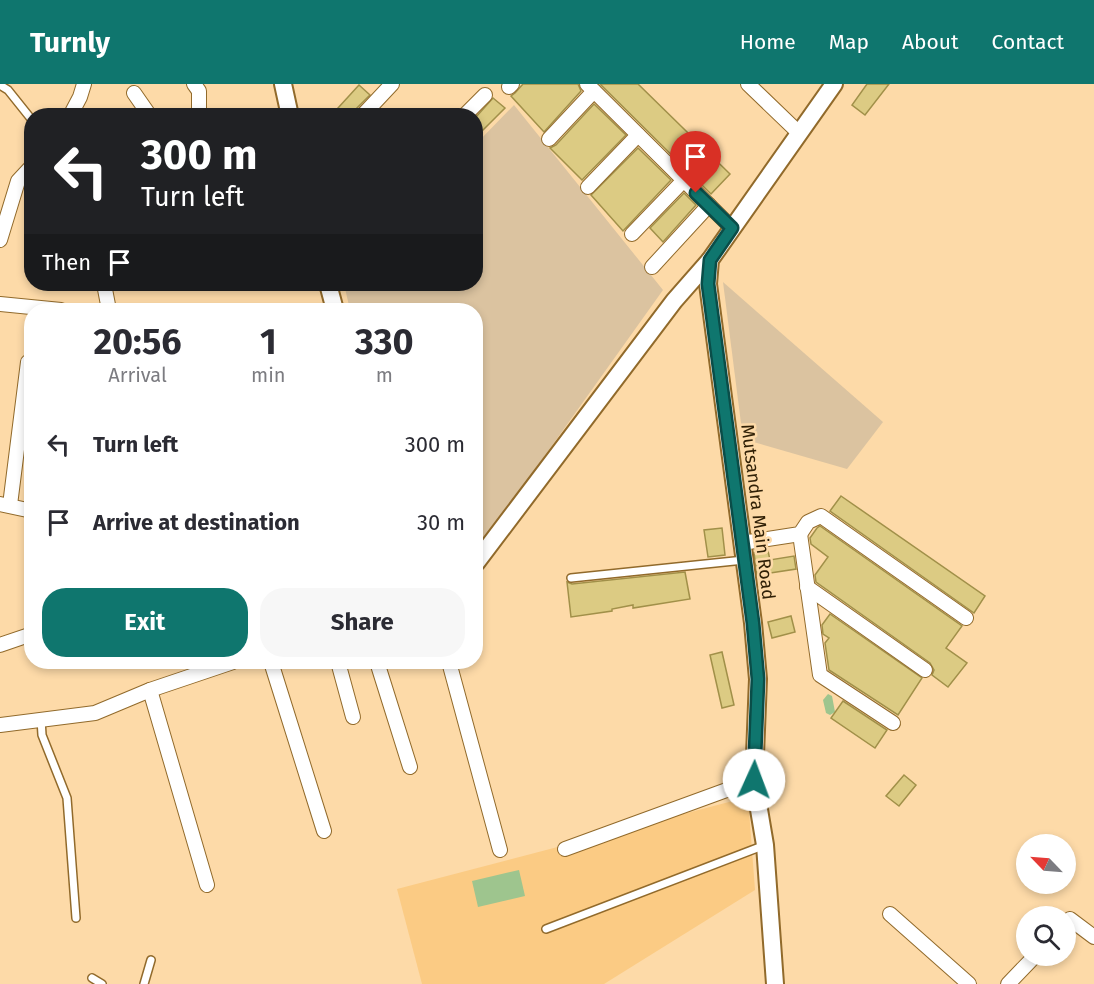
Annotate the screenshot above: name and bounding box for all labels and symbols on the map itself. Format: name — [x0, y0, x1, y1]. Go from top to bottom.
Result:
pin — [670, 131, 721, 193]
street label: Mutsandra Main Road — [736, 423, 780, 601]
position arrow — [722, 748, 786, 812]
north arrow — [1016, 834, 1076, 894]

